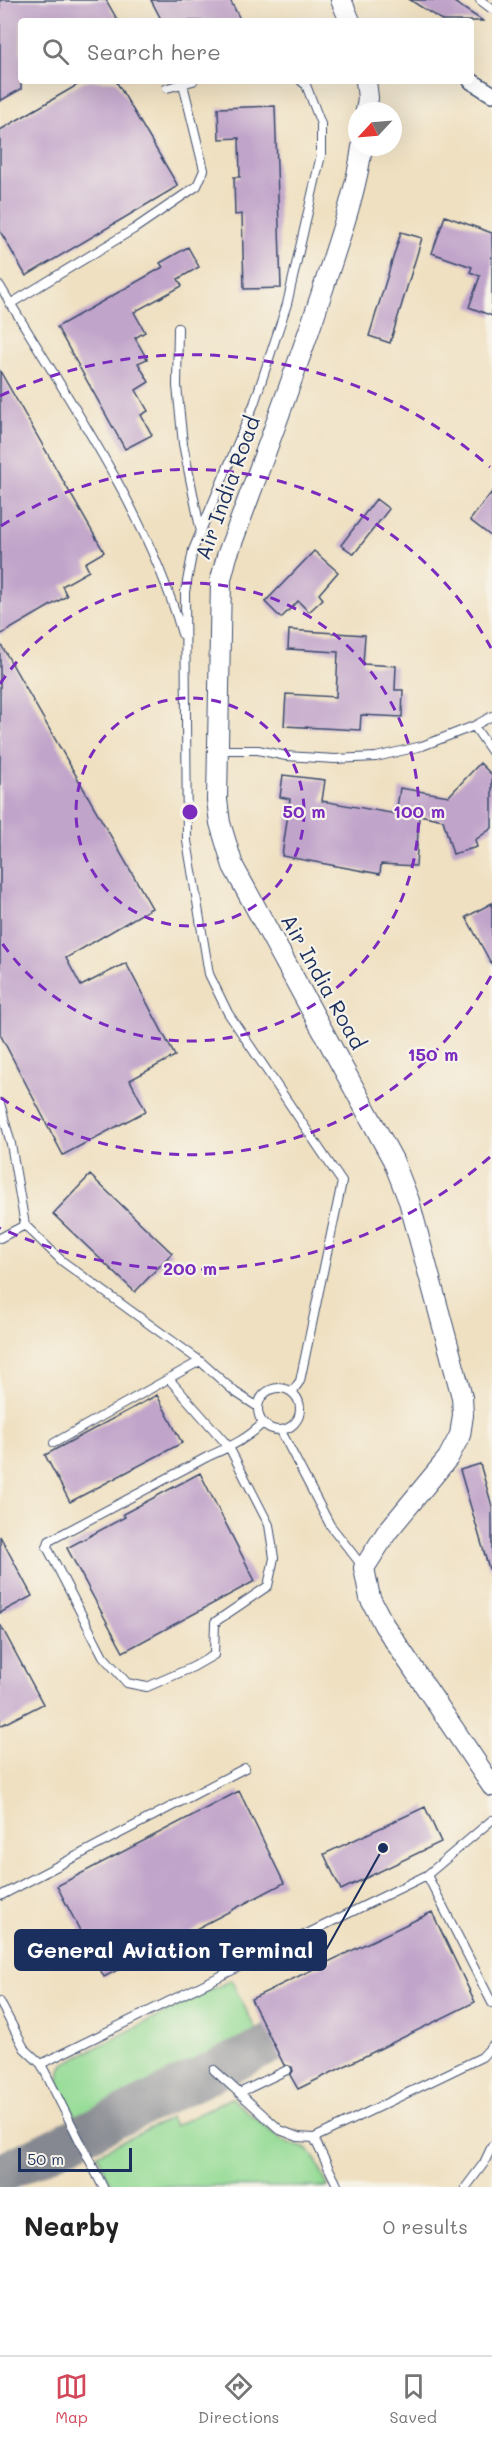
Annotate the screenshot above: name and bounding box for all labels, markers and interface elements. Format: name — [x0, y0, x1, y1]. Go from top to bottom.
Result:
search box — [18, 18, 474, 84]
icon: search — [39, 35, 72, 68]
text: Search here — [87, 37, 221, 66]
north arrow — [348, 102, 402, 156]
street label: Air India Road — [188, 412, 265, 563]
text: 50 m — [283, 799, 325, 823]
text: 100 m — [393, 799, 445, 823]
centre of rings — [180, 802, 200, 822]
street label: Air India Road — [276, 909, 373, 1054]
text: 150 m — [408, 1042, 458, 1066]
text: 200 m — [163, 1256, 217, 1280]
callout: General Aviation Terminal — [15, 1930, 326, 1970]
text: General Aviation Terminal — [27, 1935, 313, 1964]
scale bar — [18, 2145, 132, 2172]
text: 50 m — [27, 2148, 64, 2169]
text: Nearby — [24, 2209, 119, 2243]
text: 0 results — [383, 2213, 468, 2239]
tab: Map — [55, 2370, 88, 2427]
tab: Directions — [198, 2370, 279, 2427]
tab: Saved — [389, 2370, 437, 2427]

